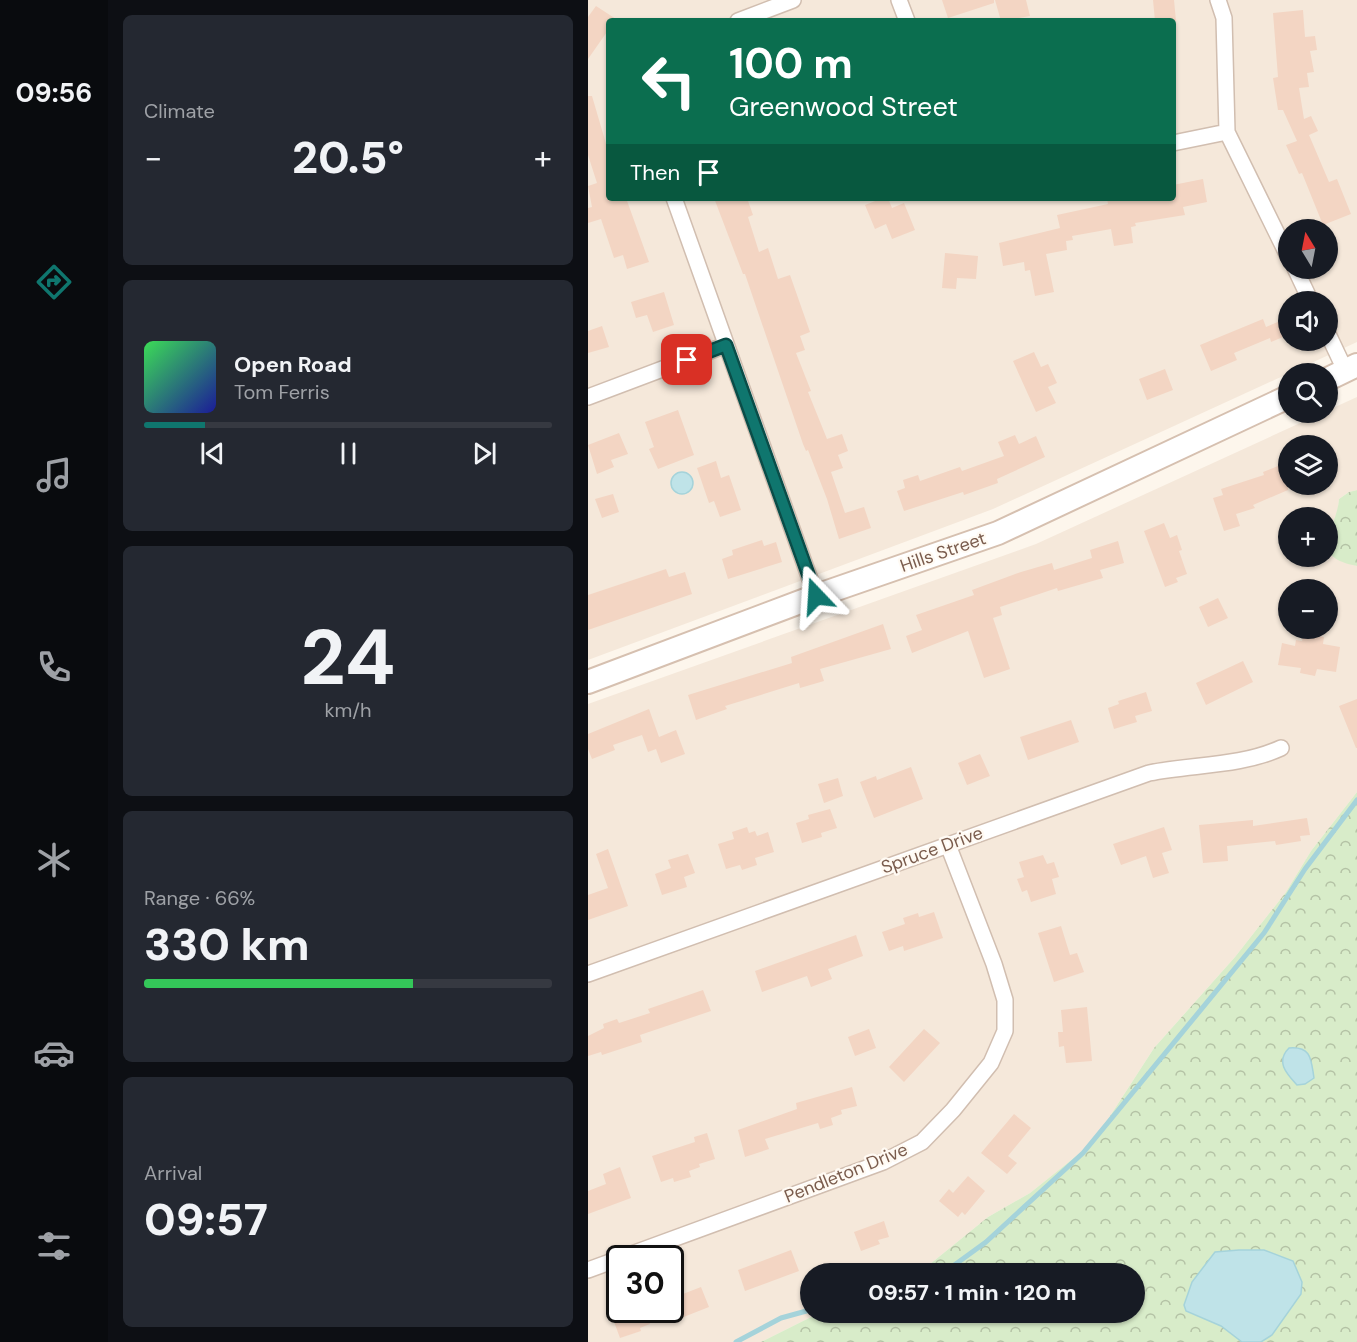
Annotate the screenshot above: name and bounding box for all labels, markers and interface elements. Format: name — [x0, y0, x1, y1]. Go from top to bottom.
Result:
text: 100 m — [729, 36, 853, 91]
icon: left — [630, 42, 708, 120]
text: 09:56 — [16, 75, 92, 110]
text: Greenwood Street — [729, 89, 958, 124]
text: Climate — [144, 98, 215, 124]
text: 20.5° — [292, 128, 404, 187]
text: − — [144, 136, 162, 179]
text: + — [534, 136, 552, 179]
icon: arrive — [692, 156, 725, 189]
text: Then — [630, 158, 680, 187]
north arrow — [1278, 219, 1338, 279]
map controls — [1278, 219, 1338, 639]
icon: directions — [33, 261, 75, 303]
button: sound — [1278, 291, 1338, 351]
pin — [661, 334, 712, 385]
icon: arrive — [670, 343, 703, 376]
text: Open Road — [234, 350, 352, 379]
button: search — [1278, 363, 1338, 423]
text: Tom Ferris — [234, 379, 330, 405]
button: layers — [1278, 435, 1338, 495]
icon: previous — [196, 437, 229, 470]
icon: pause — [332, 437, 365, 470]
icon: next — [468, 437, 501, 470]
icon: music — [33, 454, 75, 496]
button: + — [1278, 507, 1338, 567]
street label: Hills Street — [897, 526, 989, 578]
position arrow — [784, 564, 848, 628]
button: − — [1278, 579, 1338, 639]
text: 24 — [300, 607, 396, 708]
icon: phone — [33, 646, 75, 688]
text: km/h — [324, 697, 372, 723]
street label: Spruce Drive — [878, 820, 986, 880]
icon: climate — [33, 839, 75, 881]
text: Range · 66% — [144, 885, 255, 911]
text: 330 km — [144, 915, 310, 974]
icon: car — [33, 1032, 75, 1074]
street label: Pendleton Drive — [781, 1137, 911, 1209]
text: Arrival — [144, 1160, 202, 1186]
text: 09:57 — [144, 1190, 268, 1249]
icon: filters — [33, 1225, 75, 1267]
speed limit sign: 30 — [606, 1245, 684, 1323]
text: 09:57 · 1 min · 120 m — [868, 1278, 1077, 1307]

